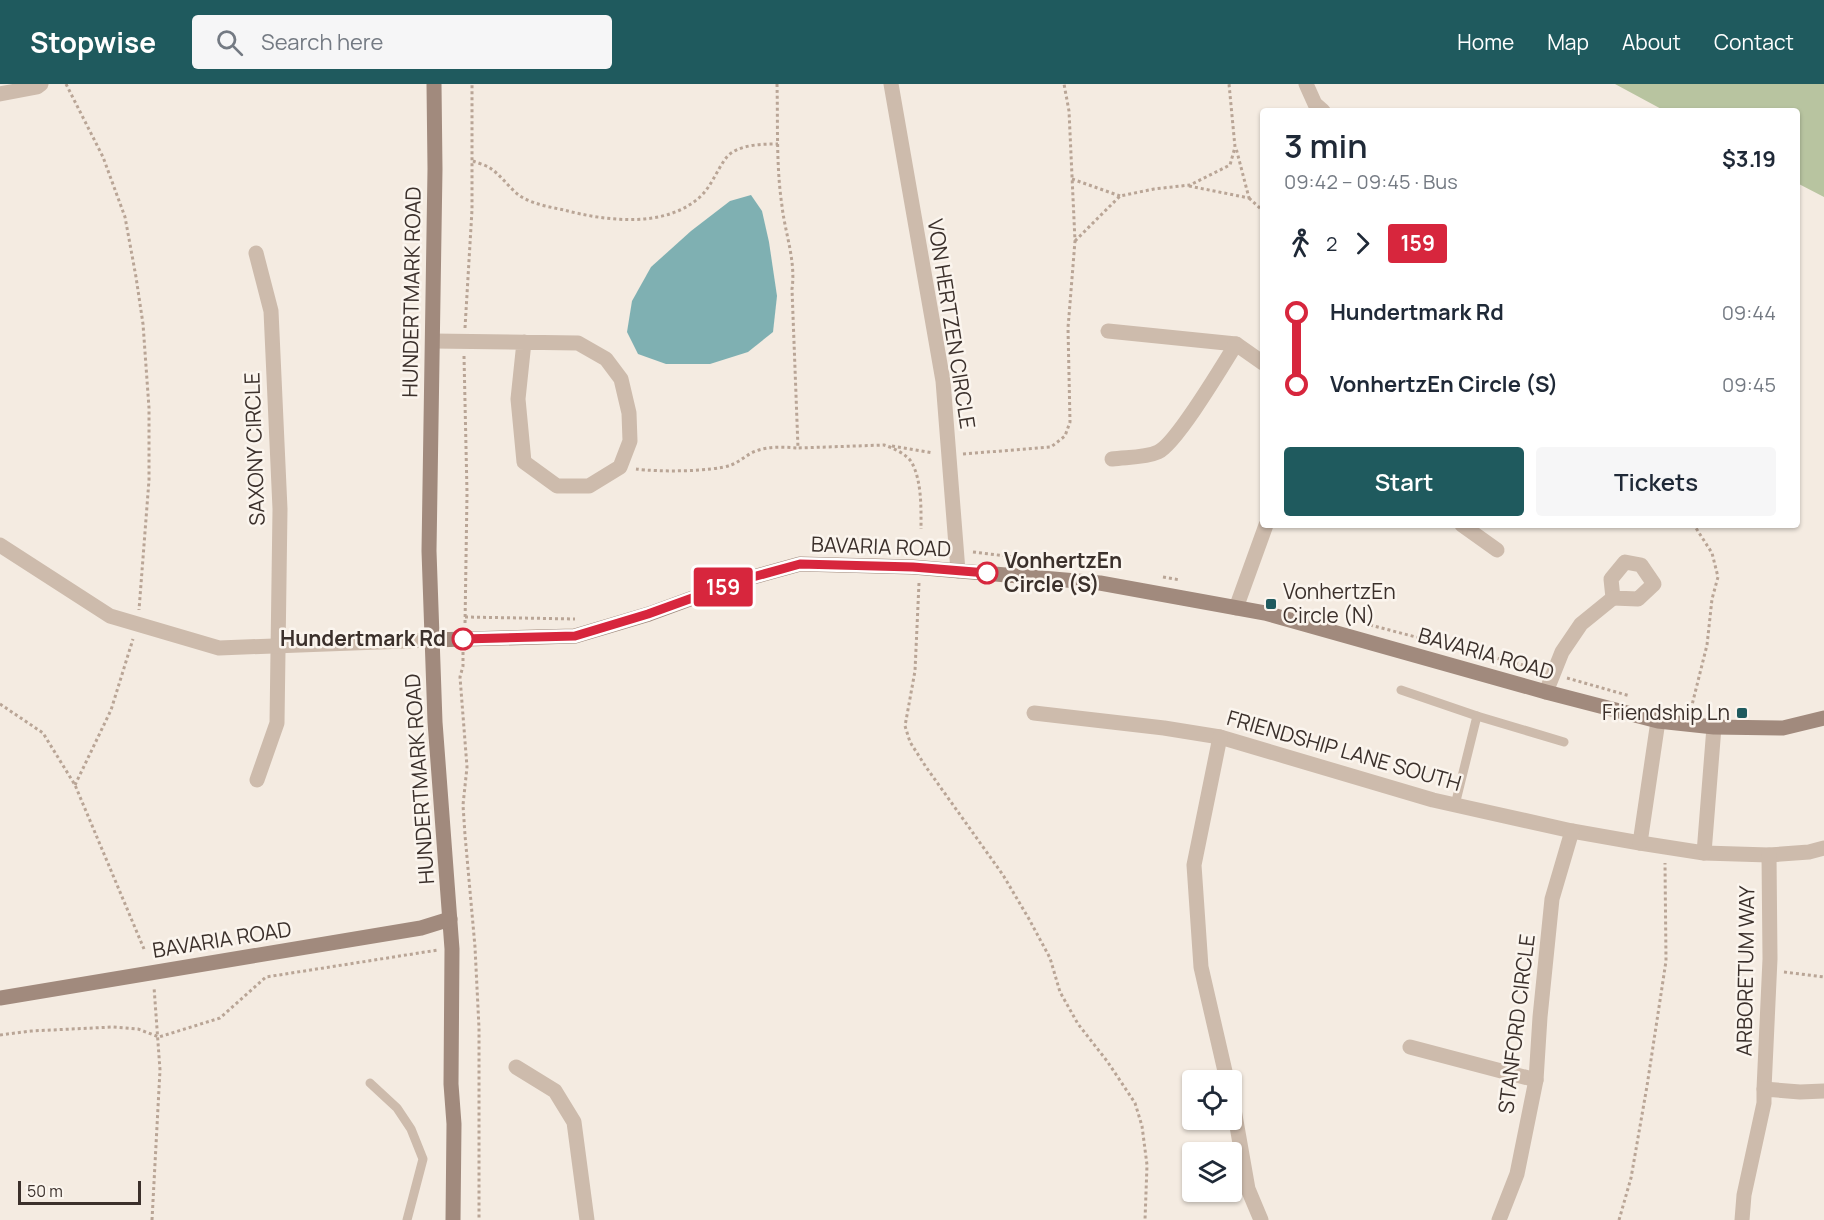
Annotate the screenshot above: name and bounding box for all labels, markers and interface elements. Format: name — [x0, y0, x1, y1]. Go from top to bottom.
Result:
search box — [192, 15, 612, 69]
text: Stopwise — [30, 23, 156, 61]
icon: search — [213, 26, 246, 59]
text: Search here — [261, 27, 383, 57]
text: Home — [1457, 28, 1514, 56]
text: Map — [1547, 28, 1589, 56]
text: About — [1622, 28, 1681, 56]
text: Contact — [1714, 28, 1794, 56]
text: 3 min — [1284, 123, 1368, 168]
text: $3.19 — [1722, 144, 1776, 174]
text: 09:42 – 09:45 · Bus — [1284, 168, 1458, 195]
street label: HUNDERTMARK ROAD — [395, 186, 427, 398]
street label: VON HERTZEN CIRCLE — [922, 217, 982, 431]
icon: walk — [1284, 227, 1317, 260]
icon: forward — [1346, 227, 1379, 260]
text: 159 — [1400, 229, 1435, 257]
text: 2 — [1326, 230, 1337, 257]
text: Hundertmark Rd — [1330, 297, 1504, 327]
text: 09:44 — [1722, 299, 1776, 326]
text: VonhertzEn Circle (S) — [1330, 369, 1558, 399]
text: 09:45 — [1722, 371, 1776, 398]
street label: SAXONY CIRCLE — [237, 372, 271, 526]
button: Start — [1284, 447, 1524, 516]
button: Tickets — [1536, 447, 1776, 516]
street label: BAVARIA ROAD — [810, 530, 952, 562]
place label: VonhertzEn Circle (S) — [1004, 546, 1122, 598]
marker: VonhertzEn Circle (S) — [976, 562, 998, 584]
line badge: 159 — [688, 568, 758, 606]
text: 159 — [706, 573, 740, 601]
place label: VonhertzEn Circle (N) — [1283, 577, 1396, 629]
marker: VonhertzEn Circle (N) — [1264, 597, 1278, 611]
street label: BAVARIA ROAD — [1415, 620, 1558, 686]
place label: Hundertmark Rd — [280, 624, 446, 652]
marker: Hundertmark Rd — [452, 628, 474, 650]
street label: HUNDERTMARK ROAD — [398, 673, 440, 885]
place label: Friendship Ln — [1602, 698, 1730, 726]
street label: FRIENDSHIP LANE SOUTH — [1224, 703, 1465, 797]
marker: Friendship Ln — [1735, 706, 1749, 720]
street label: ARBORETUM WAY — [1730, 885, 1760, 1057]
street label: BAVARIA ROAD — [150, 914, 293, 964]
street label: STANFORD CIRCLE — [1491, 932, 1541, 1115]
map controls — [1182, 1070, 1242, 1202]
button: locate — [1182, 1070, 1242, 1130]
button: layers — [1182, 1142, 1242, 1202]
scale bar — [18, 1178, 141, 1206]
text: 50 m — [27, 1180, 63, 1202]

